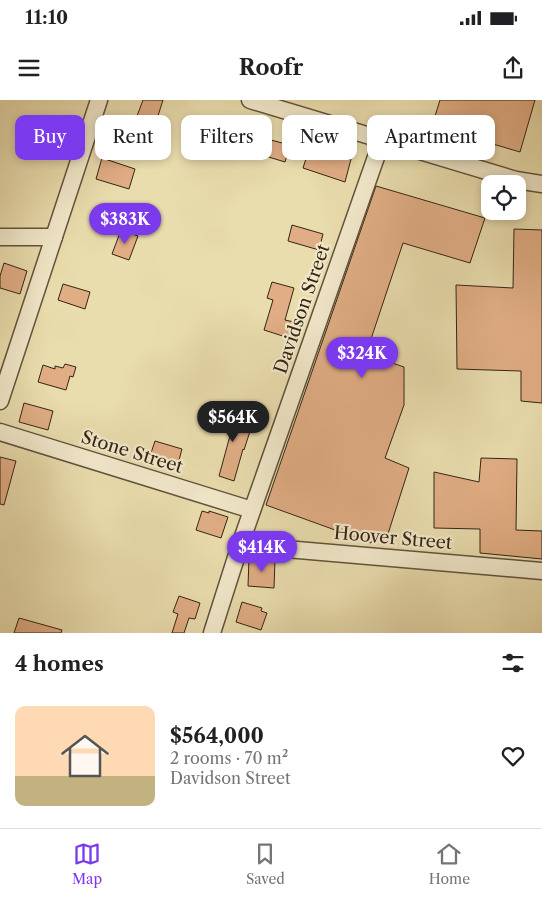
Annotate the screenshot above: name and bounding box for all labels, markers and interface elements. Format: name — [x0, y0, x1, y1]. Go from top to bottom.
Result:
text: 11:10 — [25, 6, 68, 29]
icon: menu — [15, 54, 43, 82]
text: Roofr — [239, 54, 303, 81]
icon: share — [499, 54, 527, 82]
chip: Buy — [15, 115, 85, 160]
chip: Rent — [95, 115, 171, 160]
chip: Filters — [181, 115, 272, 160]
chip: New — [282, 115, 357, 160]
chip: Apartment — [367, 115, 495, 160]
map controls — [481, 175, 526, 220]
button: locate — [481, 175, 526, 220]
pin: $383K — [90, 202, 160, 245]
text: $383K — [100, 209, 150, 229]
street label: Davidson Street — [270, 241, 335, 377]
pin: $324K — [327, 336, 397, 379]
text: $324K — [337, 343, 387, 363]
pin: $564K — [198, 400, 268, 443]
text: $564K — [208, 407, 258, 427]
street label: Stone Street — [78, 426, 186, 478]
street label: Hoover Street — [333, 522, 454, 554]
pin: $414K — [227, 530, 297, 573]
text: $414K — [238, 537, 286, 557]
icon: filters — [499, 649, 527, 677]
text: 4 homes — [15, 651, 104, 676]
text: $564,000 — [170, 723, 264, 748]
icon: home — [55, 726, 115, 786]
icon: heart — [499, 742, 527, 770]
text: 2 rooms · 70 m² — [170, 748, 288, 768]
text: Davidson Street — [170, 768, 291, 788]
tab: Map — [72, 840, 102, 888]
tab: Saved — [246, 840, 285, 888]
tab: Home — [429, 840, 470, 888]

